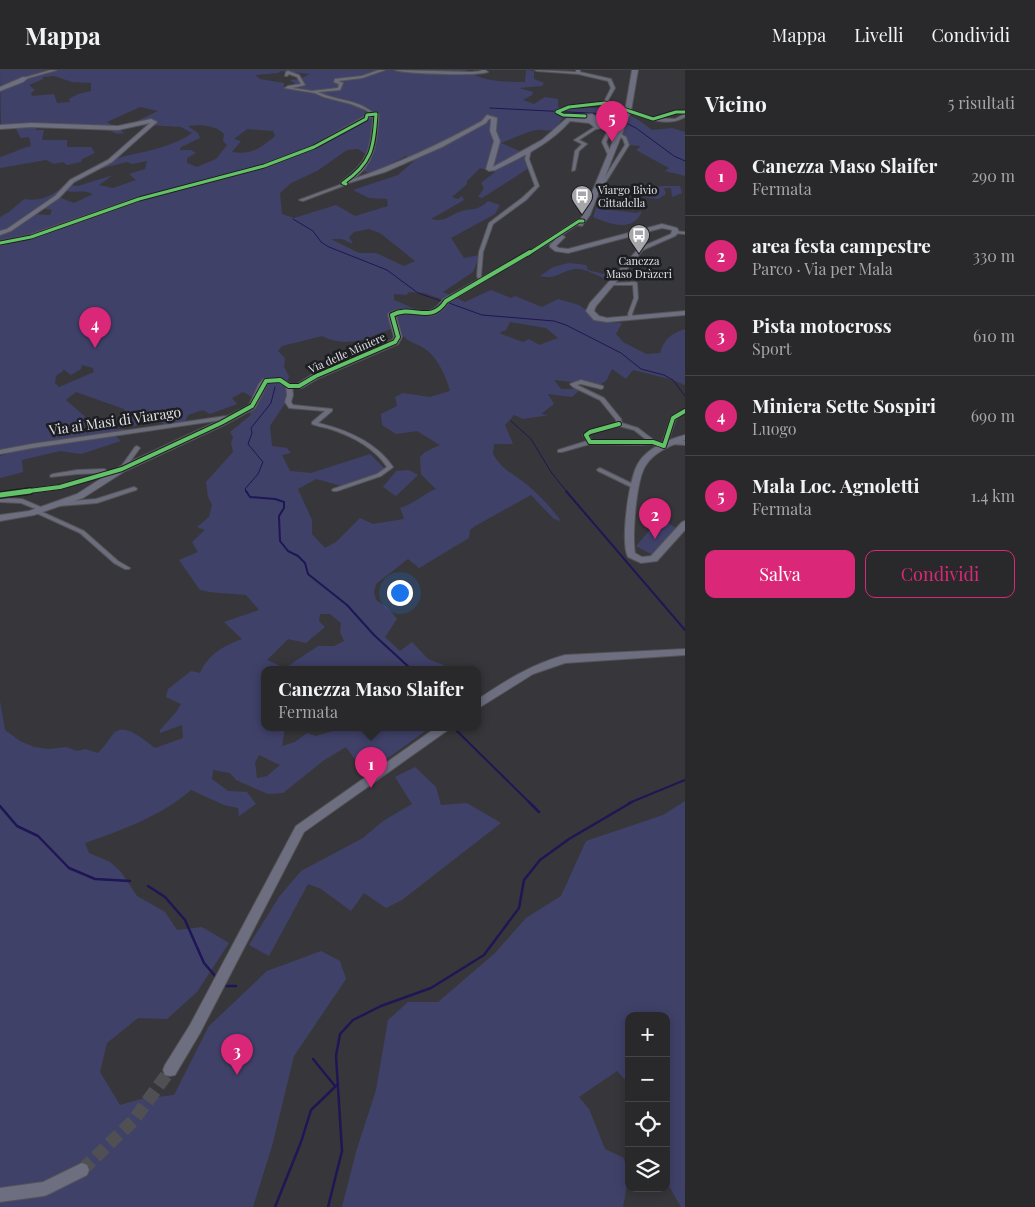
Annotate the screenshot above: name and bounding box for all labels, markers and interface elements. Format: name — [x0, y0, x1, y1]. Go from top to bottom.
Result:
text: Mappa — [25, 19, 101, 51]
text: Mappa — [772, 23, 826, 47]
text: Livelli — [854, 23, 903, 47]
text: Condividi — [931, 23, 1010, 47]
text: Vicino — [705, 89, 767, 117]
text: 5 risultati — [948, 92, 1015, 113]
pin: 5 — [596, 101, 628, 142]
text: Canezza Maso Slaifer — [752, 152, 937, 178]
text: 1 — [718, 165, 724, 186]
text: 290 m — [971, 165, 1015, 186]
text: Fermata — [752, 178, 812, 199]
place label: Viargo Bivio Cittadella — [597, 182, 657, 210]
bus stop icon: Viargo Bivio Cittadella — [570, 184, 594, 215]
bus stop icon: Canezza Maso Dràzeri — [627, 223, 651, 254]
text: area festa campestre — [752, 232, 931, 258]
text: 2 — [717, 245, 725, 266]
text: 330 m — [973, 245, 1015, 266]
place label: Canezza Maso Dràzeri — [606, 253, 672, 281]
text: Parco · Via per Mala — [752, 258, 893, 279]
pin: 4 — [79, 307, 111, 348]
text: Pista motocross — [752, 312, 891, 338]
text: 3 — [717, 325, 725, 346]
text: 610 m — [973, 325, 1015, 346]
street label: Via delle Miniere — [305, 329, 388, 377]
text: Sport — [752, 338, 792, 359]
text: Miniera Sette Sospiri — [752, 392, 936, 418]
street label: Via ai Masi di Viarago — [47, 402, 183, 439]
text: 4 — [717, 405, 725, 426]
text: 690 m — [971, 405, 1015, 426]
text: Luogo — [752, 418, 797, 439]
text: Mala Loc. Agnoletti — [752, 472, 920, 498]
text: 5 — [717, 485, 725, 506]
text: 1.4 km — [971, 485, 1015, 506]
pin: 2 — [639, 498, 671, 539]
text: Fermata — [752, 498, 812, 519]
button: Salva — [705, 550, 855, 598]
button: Condividi — [865, 550, 1015, 598]
your location — [387, 580, 413, 606]
popup — [261, 666, 481, 731]
text: Canezza Maso Slaifer — [278, 675, 464, 701]
text: Fermata — [278, 701, 338, 722]
pin: 1 — [355, 747, 387, 788]
map controls — [625, 1012, 670, 1192]
button: + — [625, 1012, 670, 1057]
pin: 3 — [221, 1034, 253, 1075]
button: − — [625, 1057, 670, 1102]
button: locate — [625, 1102, 670, 1147]
button: layers — [625, 1147, 670, 1192]

